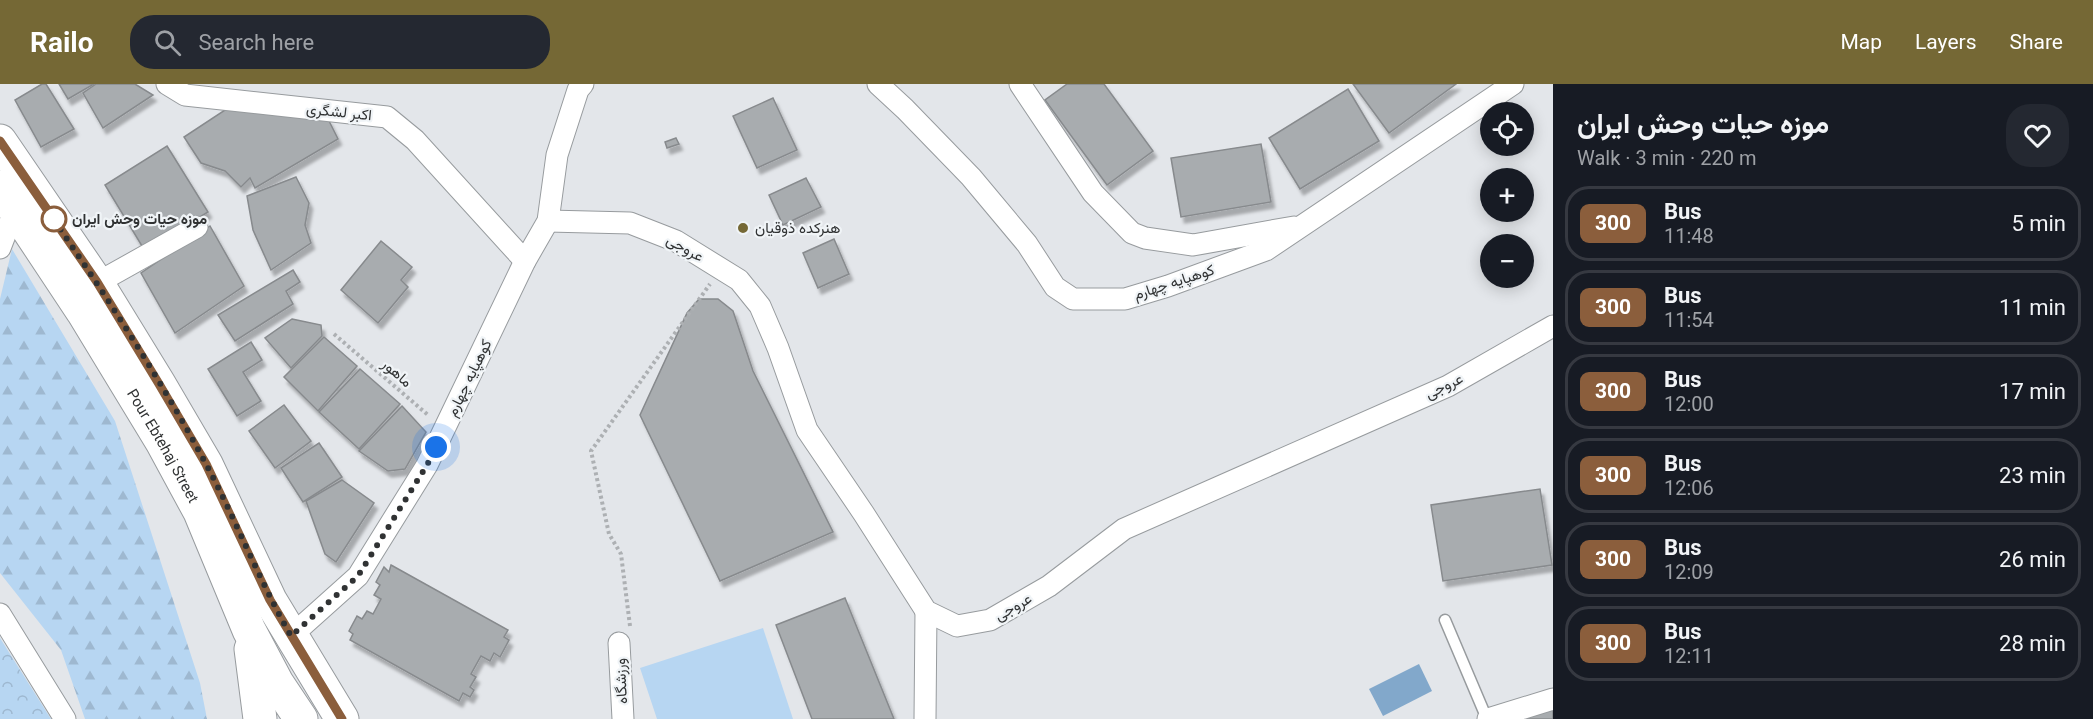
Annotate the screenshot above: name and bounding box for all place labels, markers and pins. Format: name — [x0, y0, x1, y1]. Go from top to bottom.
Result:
marker: موزه حیات وحش ایران — [41, 206, 67, 232]
place label: موزه حیات وحش ایران — [72, 210, 207, 228]
place label: هنرکده ذوقیان — [755, 219, 840, 237]
marker: هنرکده ذوقیان — [736, 221, 750, 235]

